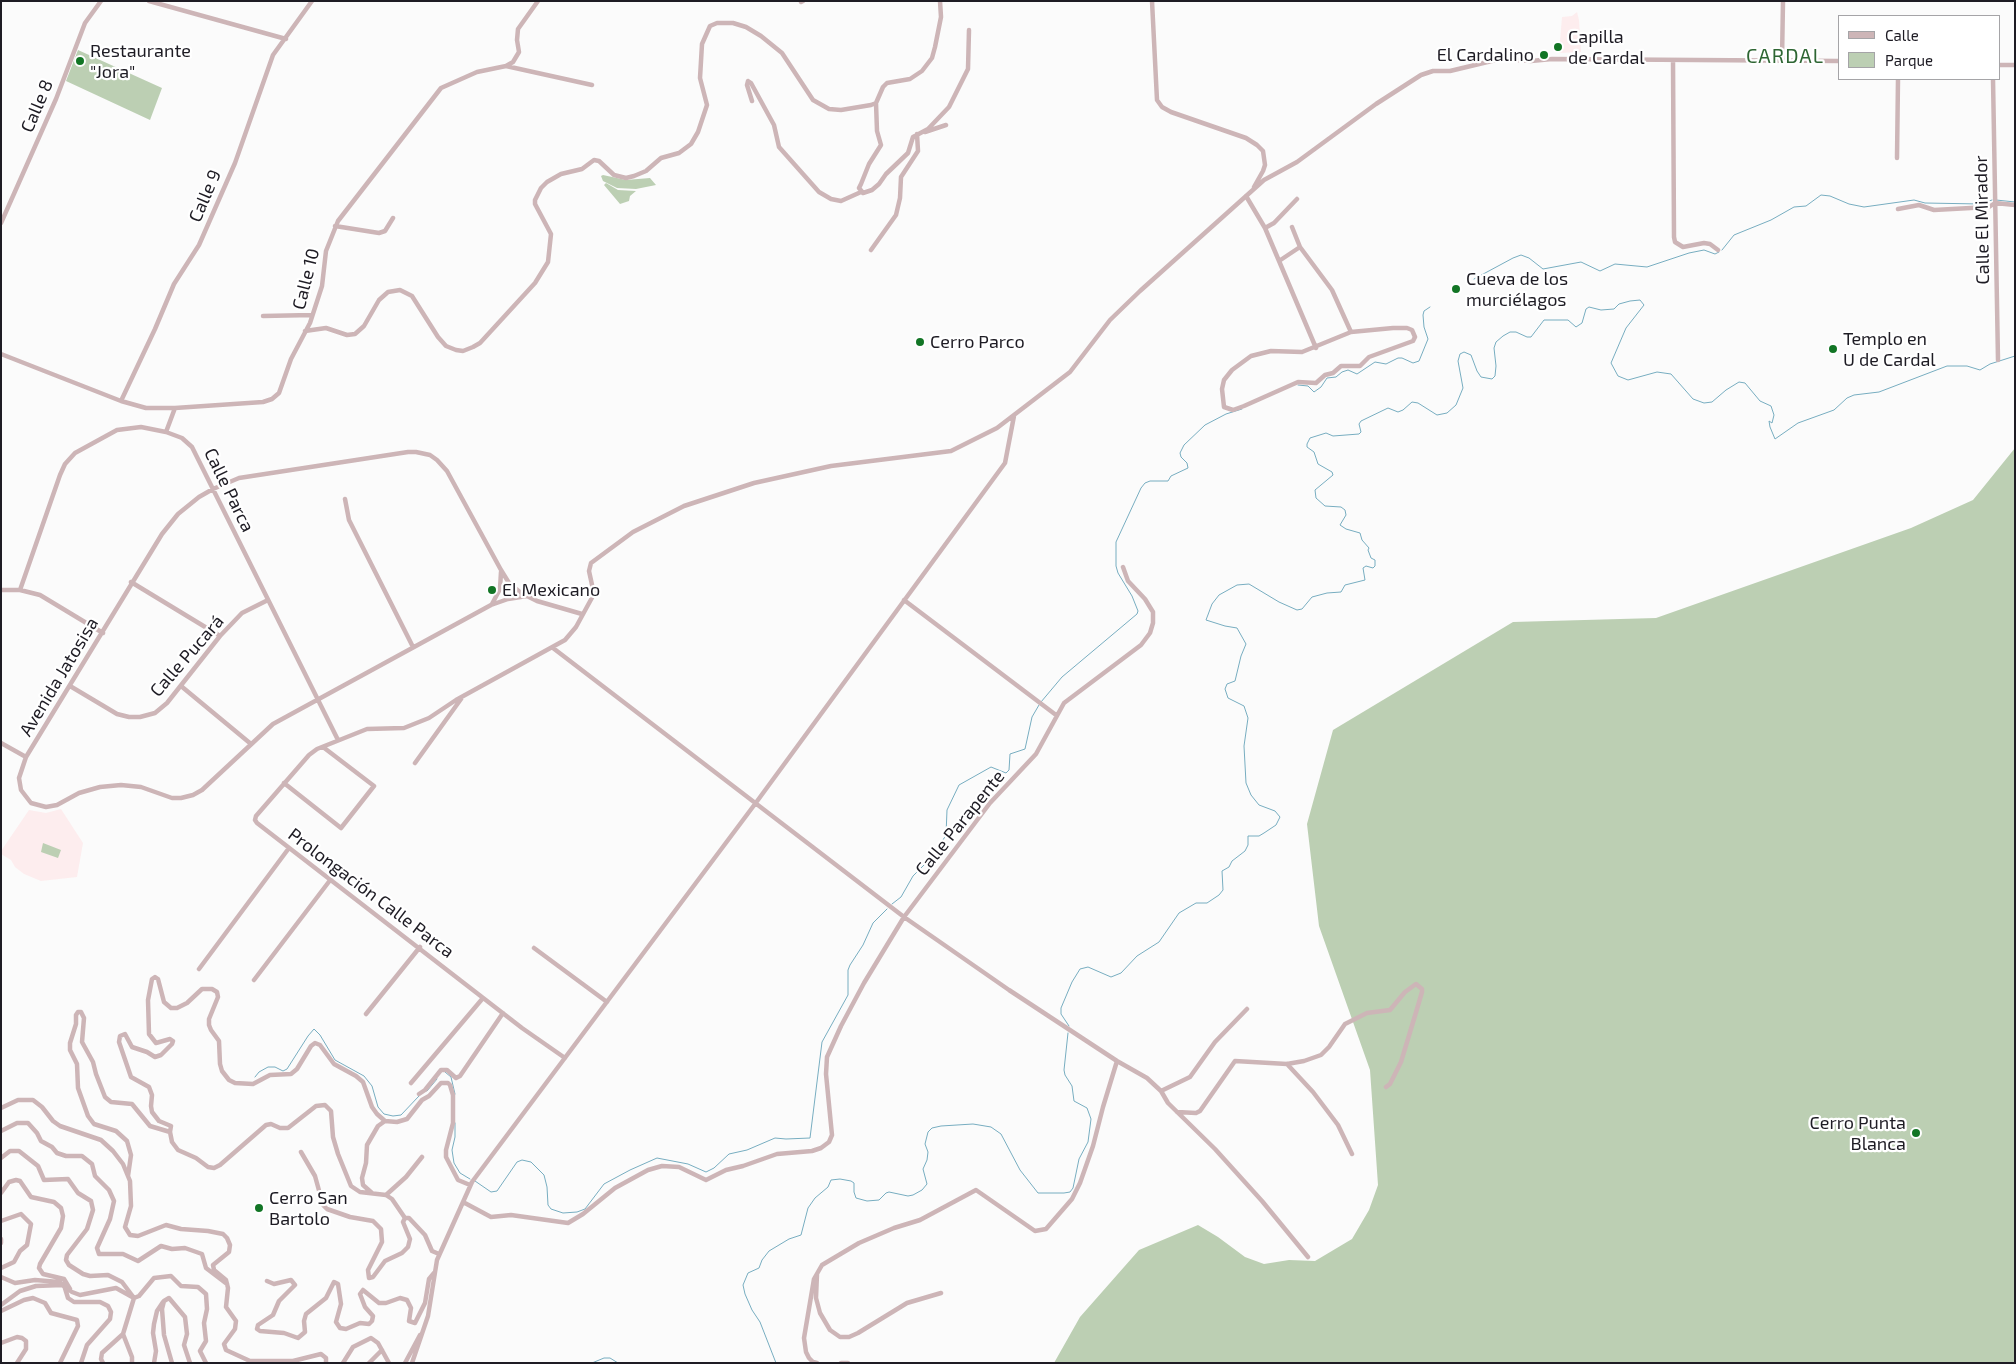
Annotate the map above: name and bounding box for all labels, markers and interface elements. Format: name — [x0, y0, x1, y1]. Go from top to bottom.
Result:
legend — [1838, 15, 2001, 80]
place label: Capilla de Cardal — [1568, 26, 1645, 68]
text: Calle — [1885, 26, 1919, 44]
place label: Restaurante "Jora" — [90, 40, 191, 82]
marker: Capilla de Cardal — [1552, 41, 1564, 53]
place label: El Cardalino — [1437, 44, 1534, 66]
district label: CARDAL — [1745, 44, 1825, 68]
marker: El Cardalino — [1538, 49, 1550, 61]
text: Parque — [1885, 51, 1933, 69]
marker: Restaurante "Jora" — [74, 55, 86, 67]
street label: Calle 8 — [16, 76, 58, 136]
street label: Calle El Mirador — [1970, 155, 1994, 285]
street label: Calle 9 — [184, 167, 226, 225]
street label: Calle 10 — [288, 246, 324, 312]
place label: Cueva de los murciélagos — [1466, 268, 1568, 310]
marker: Cueva de los murciélagos — [1450, 283, 1462, 295]
place label: Templo en U de Cardal — [1843, 328, 1936, 370]
place label: Cerro Parco — [930, 331, 1025, 353]
marker: Cerro Parco — [914, 336, 926, 348]
marker: Templo en U de Cardal — [1827, 343, 1839, 355]
street label: Calle Parca — [199, 445, 259, 535]
place label: El Mexicano — [502, 579, 600, 601]
marker: El Mexicano — [486, 584, 498, 596]
street label: Calle Pucará — [146, 611, 228, 701]
street label: Avenida Jatosisa — [15, 614, 103, 740]
street label: Calle Parapente — [911, 766, 1009, 880]
street label: Prolongación Calle Parca — [284, 824, 458, 962]
place label: Cerro Punta Blanca — [1810, 1112, 1906, 1154]
marker: Cerro Punta Blanca — [1910, 1127, 1922, 1139]
place label: Cerro San Bartolo — [269, 1187, 348, 1230]
marker: Cerro San Bartolo — [253, 1202, 265, 1214]

